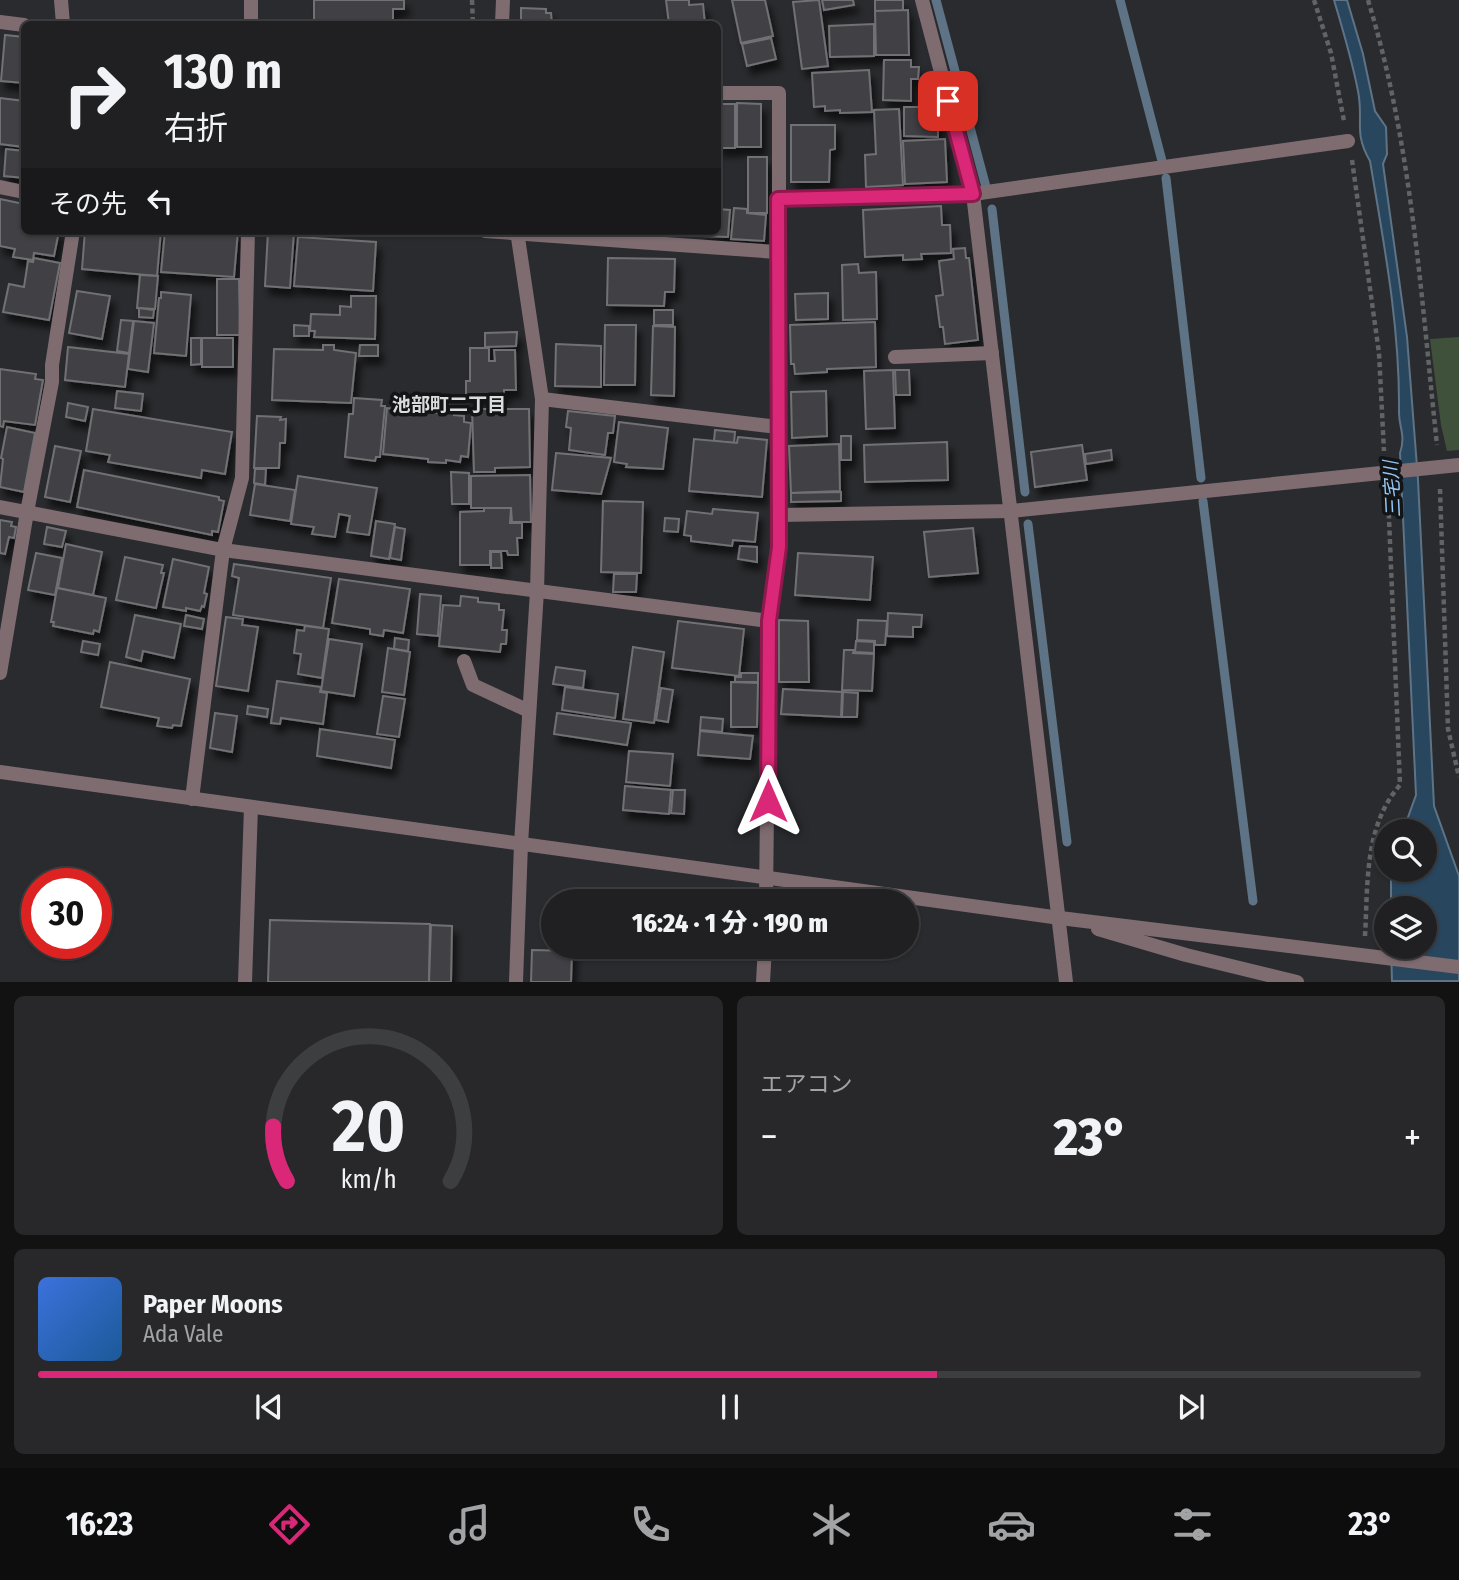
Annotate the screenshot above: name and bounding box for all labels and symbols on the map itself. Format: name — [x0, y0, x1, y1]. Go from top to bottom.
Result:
pin — [918, 71, 978, 131]
district label: 池部町二丁目 — [392, 393, 506, 416]
water label: 三宅川 — [1379, 458, 1405, 518]
position arrow — [731, 764, 805, 838]
speed limit sign: 30 — [21, 868, 112, 959]

